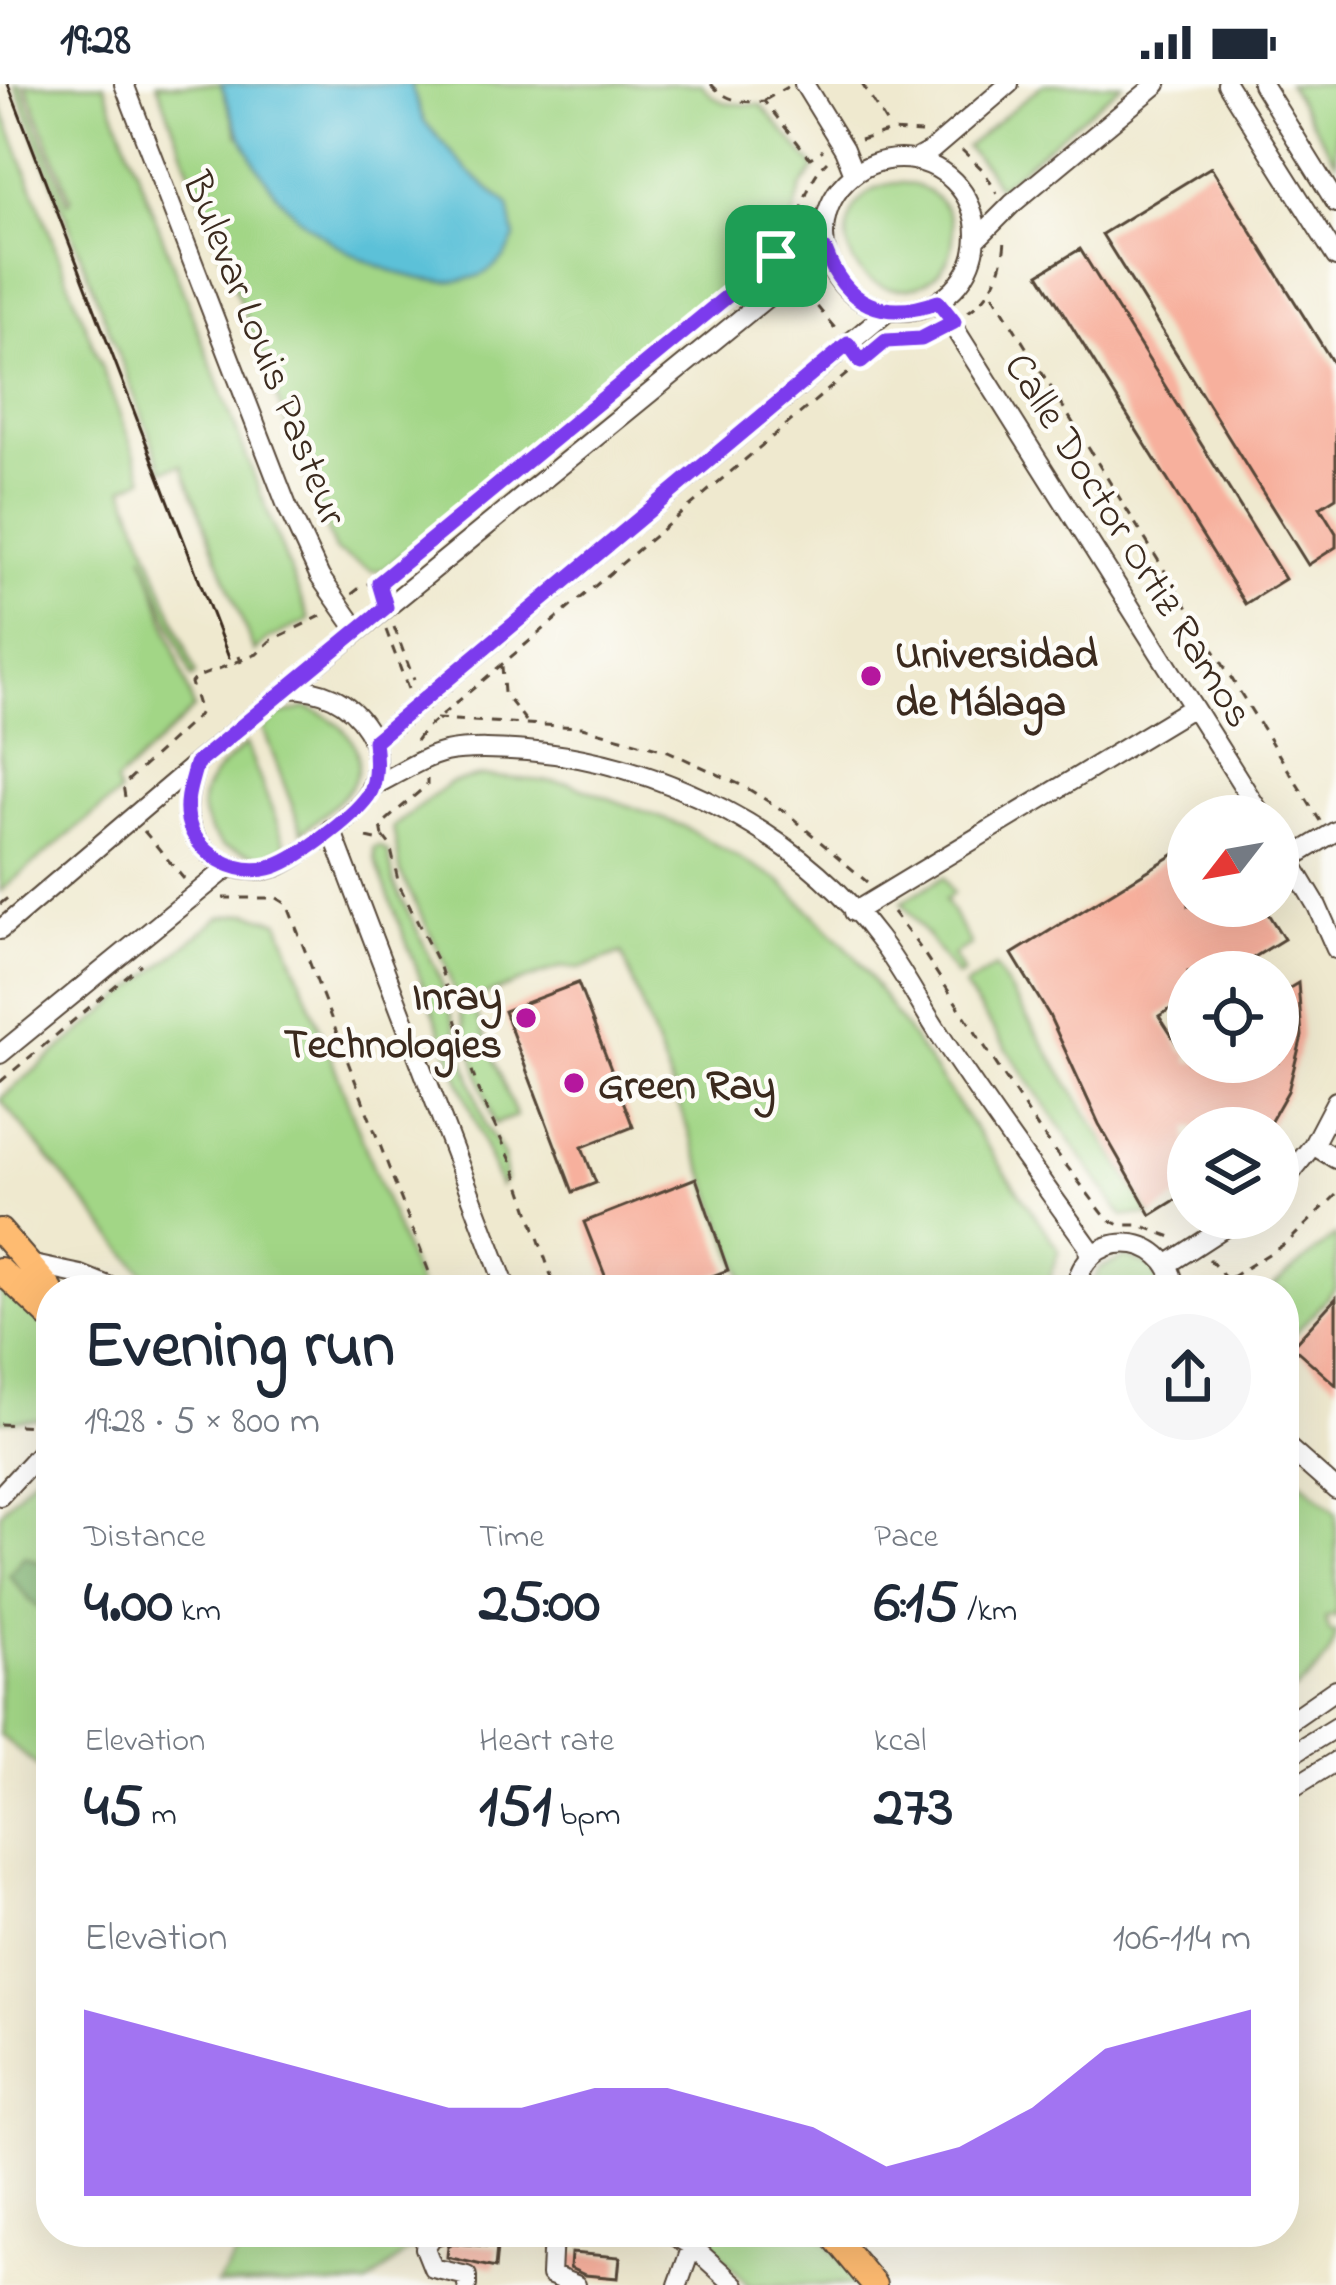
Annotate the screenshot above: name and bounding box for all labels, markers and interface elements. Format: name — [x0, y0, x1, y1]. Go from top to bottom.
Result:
text: 19:28 — [60, 9, 131, 75]
street label: Bulevar Louis Pasteur — [164, 163, 362, 537]
pin — [725, 205, 827, 307]
icon: arrive — [743, 223, 809, 289]
street label: Calle Doctor Ortiz Ramos — [987, 342, 1268, 741]
place label: Universidad de Málaga — [895, 626, 1098, 736]
marker: Universidad de Málaga — [858, 663, 884, 689]
north arrow — [1167, 795, 1299, 927]
map controls — [1167, 795, 1299, 1239]
button: locate — [1167, 951, 1299, 1083]
place label: Inray Technologies — [284, 968, 502, 1078]
marker: Inray Technologies — [513, 1005, 539, 1031]
place label: Green Ray — [598, 1057, 775, 1118]
marker: Green Ray — [561, 1070, 587, 1096]
button: layers — [1167, 1107, 1299, 1239]
text: Evening run — [84, 1301, 395, 1397]
button: share — [1125, 1314, 1251, 1440]
text: 19:28 · 5 × 800 m — [84, 1394, 320, 1451]
text: Distance — [84, 1514, 206, 1562]
text: Time — [479, 1514, 544, 1562]
text: Pace — [874, 1514, 938, 1562]
text: 4.00 — [84, 1562, 173, 1649]
text: 25:00 — [479, 1562, 600, 1649]
text: 6:15 — [874, 1562, 959, 1649]
text: km — [173, 1588, 221, 1636]
text: /km — [959, 1588, 1017, 1636]
text: Elevation — [84, 1718, 205, 1766]
text: Heart rate — [479, 1718, 614, 1766]
text: kcal — [874, 1718, 926, 1766]
text: 45 — [84, 1766, 143, 1853]
text: 151 — [479, 1766, 551, 1853]
text: 273 — [874, 1766, 953, 1853]
text: m — [143, 1792, 177, 1840]
text: bpm — [551, 1792, 621, 1840]
text: Elevation — [84, 1911, 227, 1968]
text: 106–114 m — [1112, 1911, 1251, 1968]

